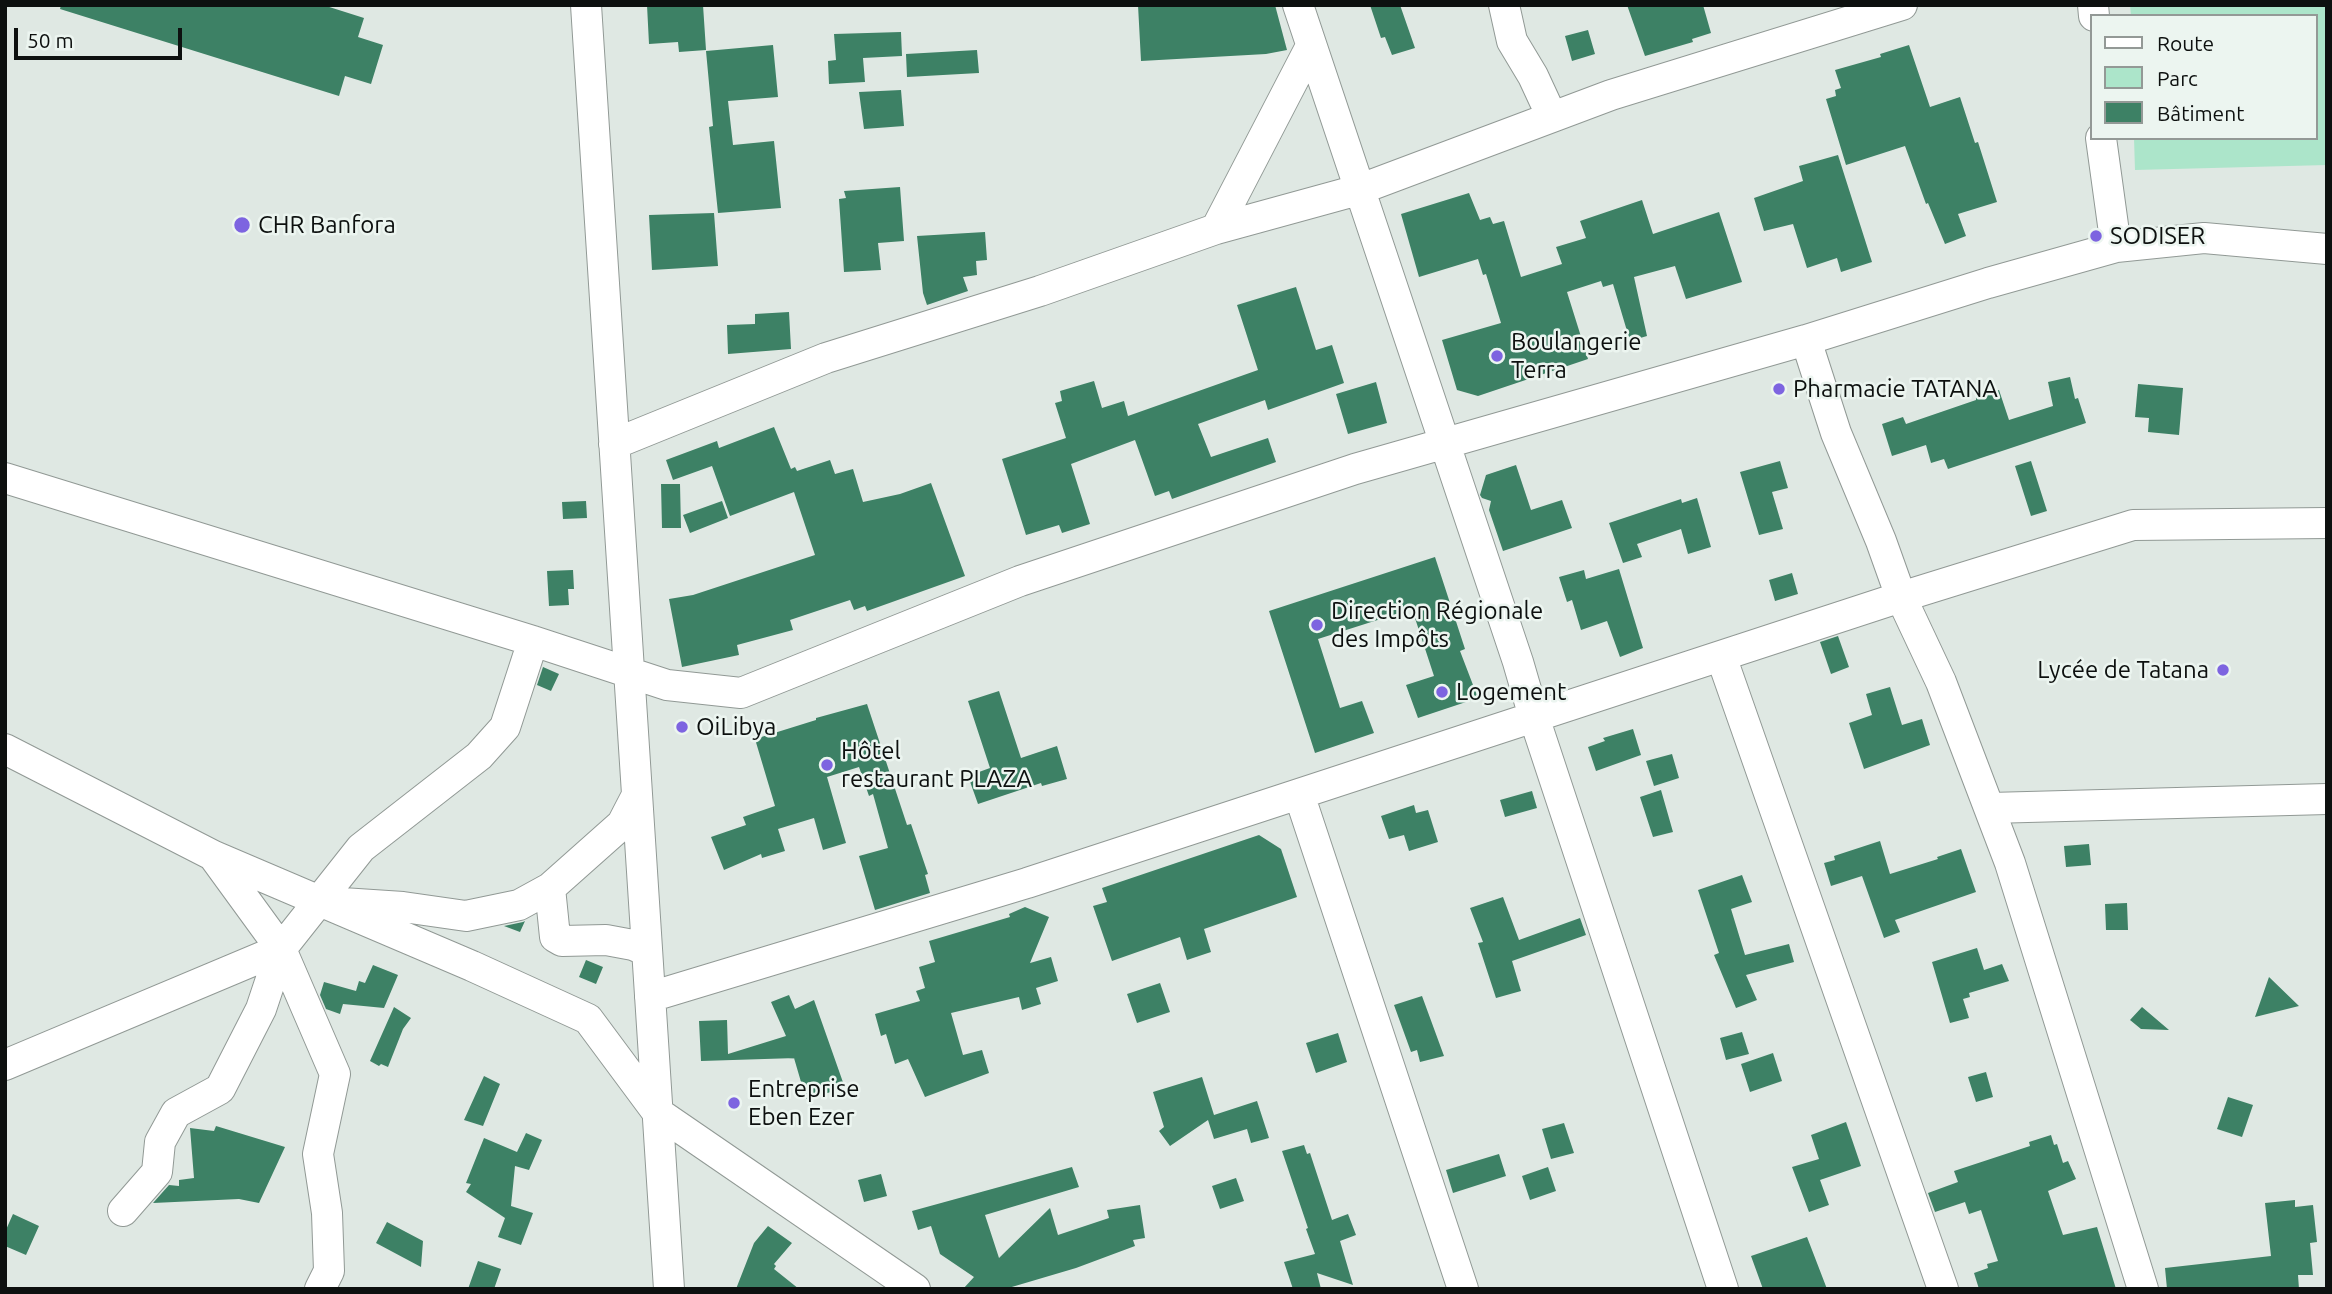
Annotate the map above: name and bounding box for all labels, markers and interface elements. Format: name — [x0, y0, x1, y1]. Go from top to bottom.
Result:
scale bar — [18, 14, 186, 58]
legend — [2090, 14, 2318, 140]
text: 50 m — [27, 28, 74, 52]
text: Route — [2157, 31, 2214, 55]
text: Parc — [2157, 66, 2198, 90]
text: Bâtiment — [2157, 101, 2244, 125]
place label: CHR Banfora — [258, 211, 396, 239]
marker: CHR Banfora — [232, 215, 252, 235]
place label: SODISER — [2110, 222, 2205, 250]
marker: SODISER — [2088, 228, 2104, 244]
place label: Boulangerie Terra — [1511, 328, 1642, 384]
marker: Boulangerie Terra — [1489, 348, 1505, 364]
place label: Pharmacie TATANA — [1793, 375, 1998, 403]
marker: Pharmacie TATANA — [1771, 381, 1787, 397]
place label: Direction Régionale des Impôts — [1331, 597, 1543, 653]
marker: Direction Régionale des Impôts — [1309, 617, 1325, 633]
place label: Lycée de Tatana — [2037, 656, 2209, 684]
marker: Lycée de Tatana — [2215, 662, 2231, 678]
place label: Logement — [1456, 678, 1566, 706]
marker: Logement — [1434, 684, 1450, 700]
place label: OiLibya — [696, 713, 776, 741]
marker: OiLibya — [674, 719, 690, 735]
place label: Hôtel restaurant PLAZA — [841, 737, 1032, 793]
marker: Hôtel restaurant PLAZA — [819, 757, 835, 773]
place label: Entreprise Eben Ezer — [748, 1075, 860, 1131]
marker: Entreprise Eben Ezer — [726, 1095, 742, 1111]

